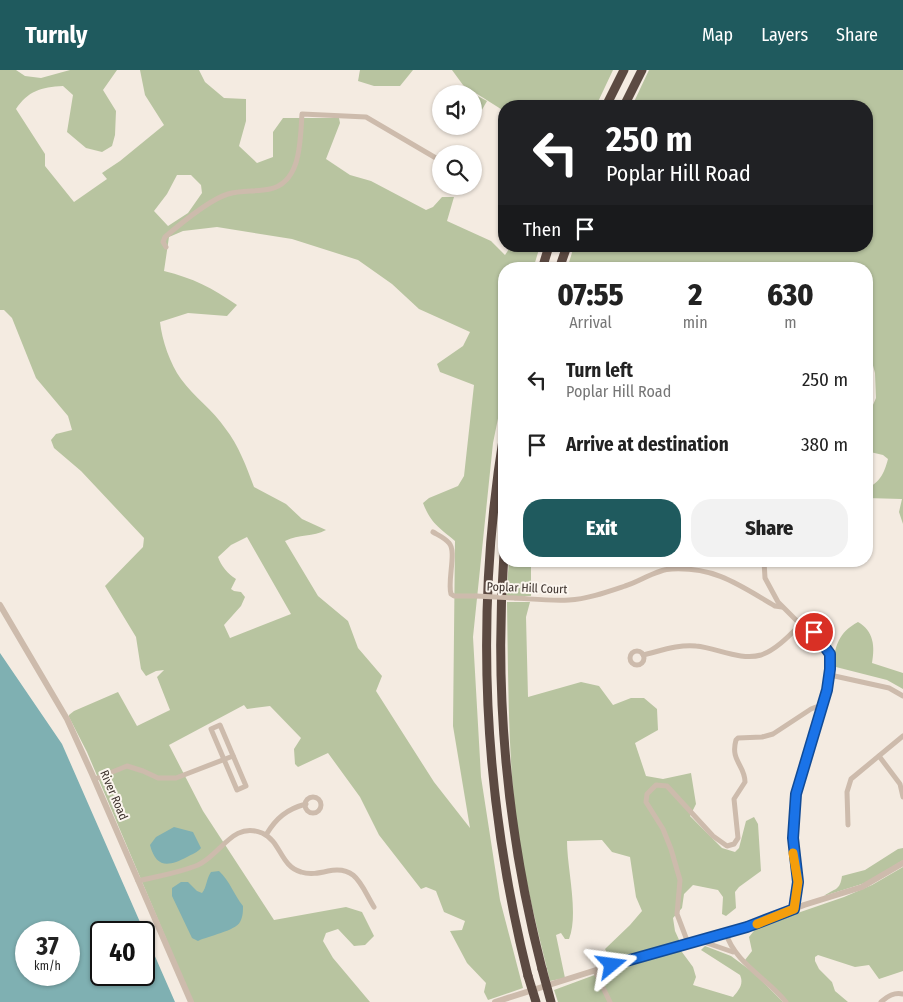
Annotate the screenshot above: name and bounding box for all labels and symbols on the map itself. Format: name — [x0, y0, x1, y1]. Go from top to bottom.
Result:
street label: Poplar Hill Court — [486, 580, 568, 596]
pin — [793, 611, 835, 653]
street label: River Road — [97, 768, 131, 822]
speed limit sign: 40 — [90, 921, 155, 986]
position arrow — [585, 938, 637, 990]

